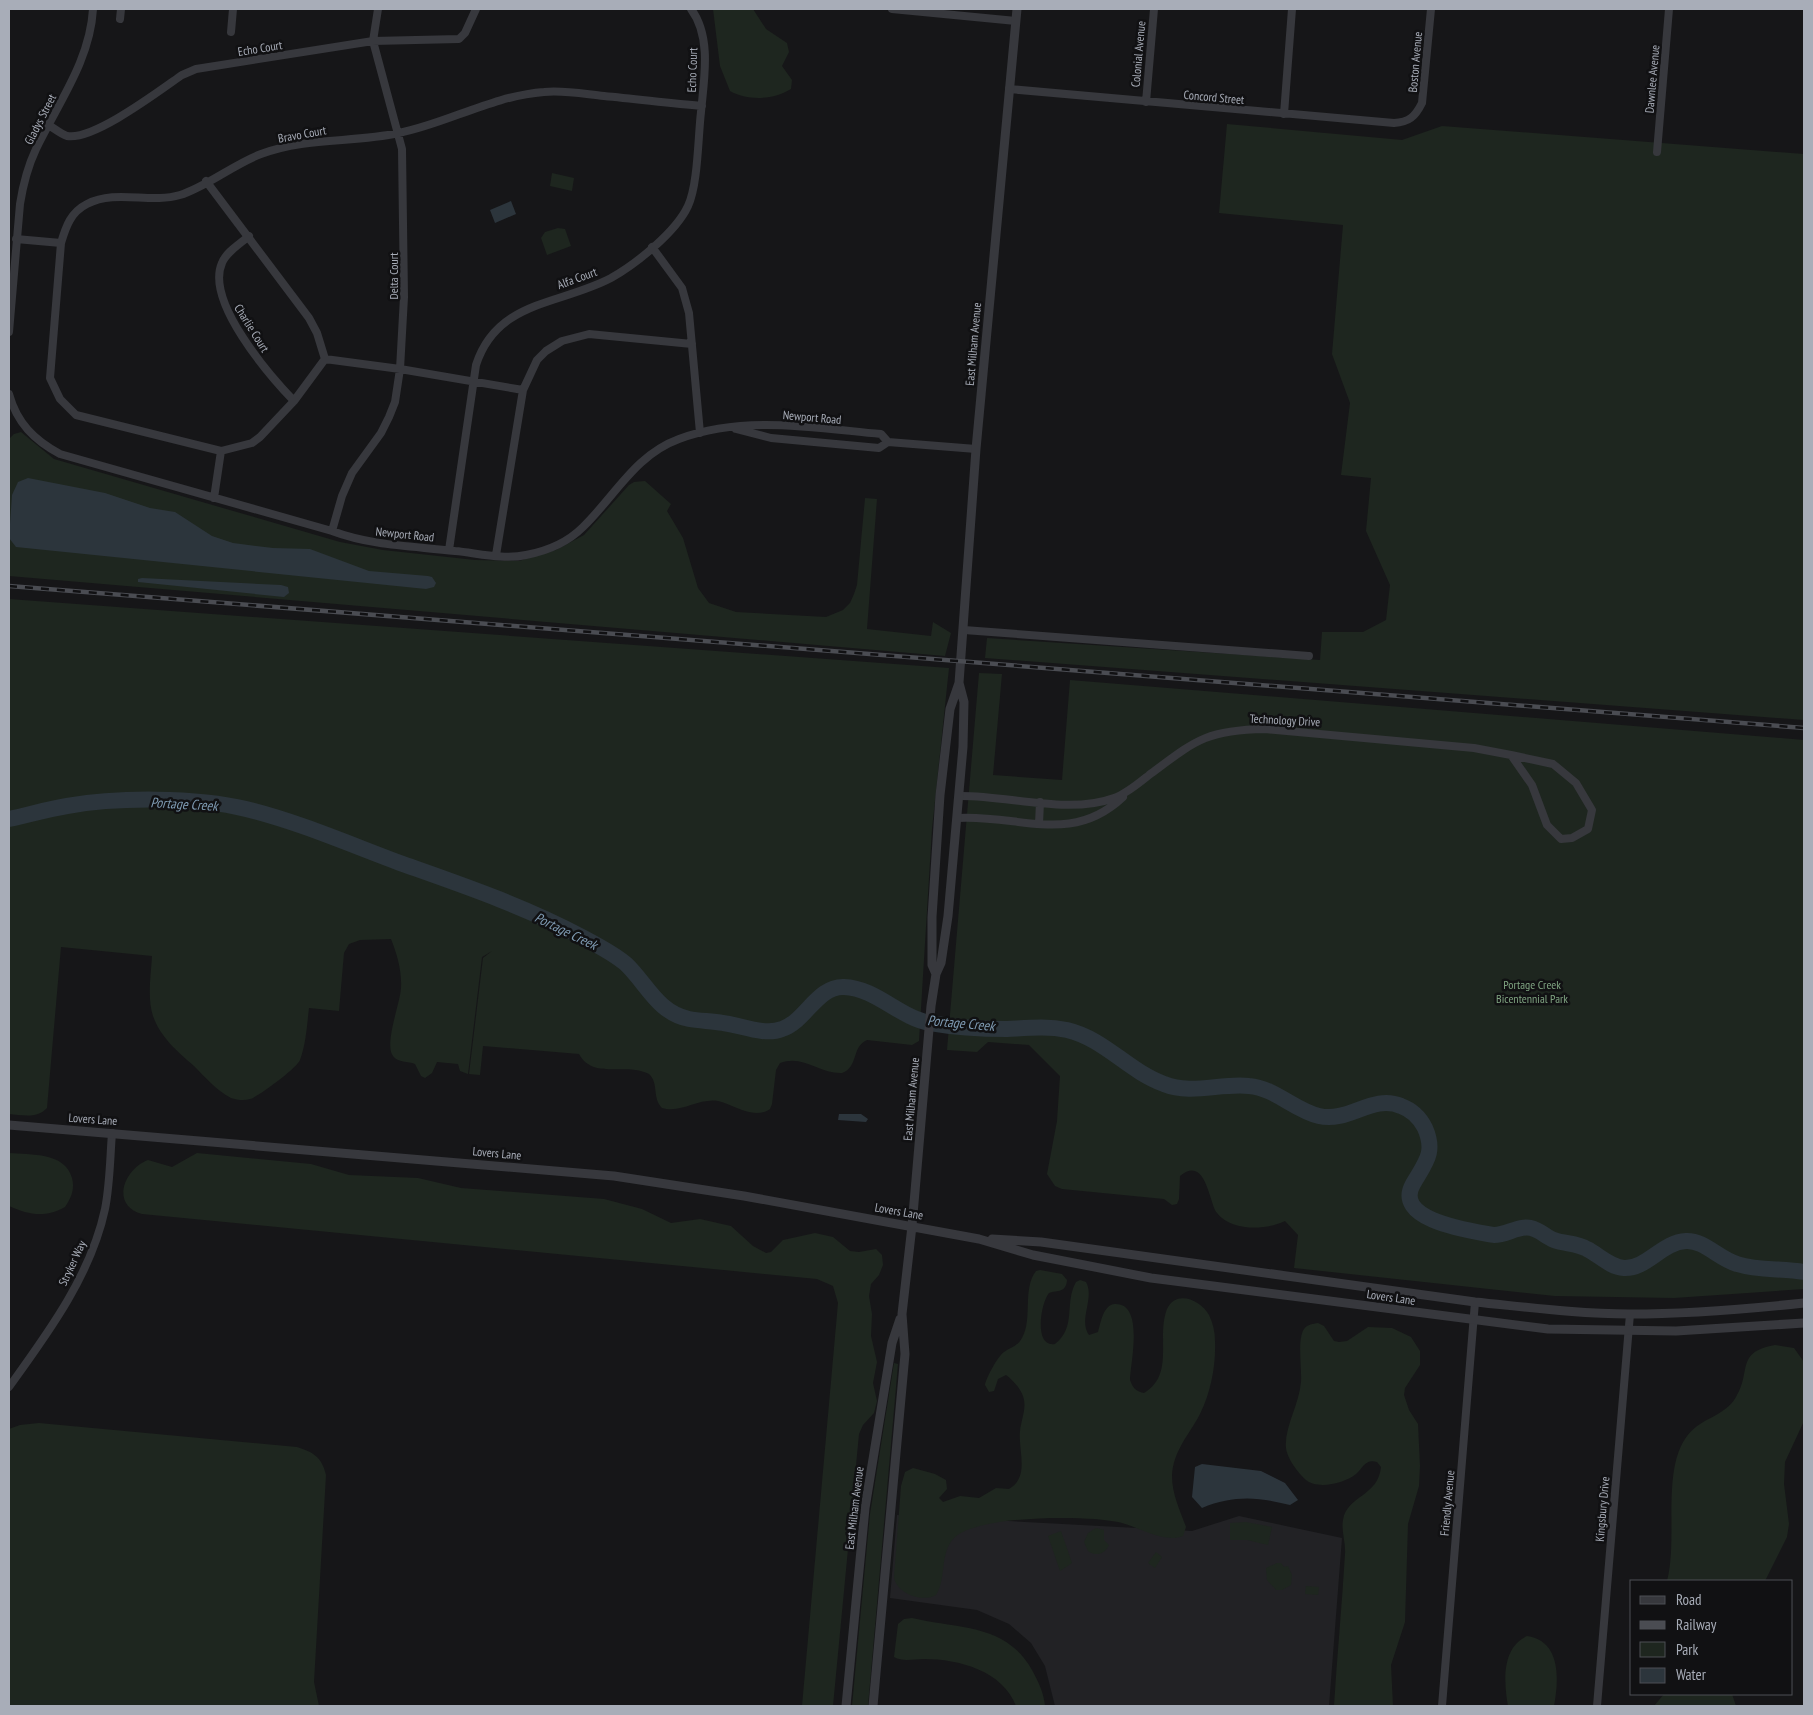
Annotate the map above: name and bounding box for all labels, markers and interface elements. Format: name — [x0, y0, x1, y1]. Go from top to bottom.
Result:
street label: Colonial Avenue — [1128, 20, 1148, 88]
street label: Boston Avenue — [1405, 31, 1425, 93]
street label: Echo Court — [237, 37, 284, 59]
street label: Dawnlee Avenue — [1642, 44, 1662, 114]
street label: Echo Court — [684, 47, 700, 93]
street label: Concord Street — [1183, 87, 1246, 107]
street label: Gladys Street — [21, 91, 59, 147]
street label: Bravo Court — [277, 122, 328, 146]
street label: Delta Court — [386, 252, 401, 300]
street label: Alfa Court — [555, 264, 600, 292]
street label: Charlie Court — [231, 301, 273, 356]
street label: East Milham Avenue — [962, 302, 984, 386]
street label: Newport Road — [782, 407, 842, 427]
street label: Newport Road — [375, 523, 435, 545]
street label: Technology Drive — [1249, 711, 1321, 729]
water label: Portage Creek — [150, 793, 220, 815]
water label: Portage Creek — [532, 908, 602, 955]
park label: Portage Creek Bicentennial Park — [1496, 977, 1568, 1006]
water label: Portage Creek — [927, 1011, 997, 1035]
street label: East Milham Avenue — [900, 1057, 922, 1141]
street label: Lovers Lane — [68, 1110, 118, 1128]
street label: Lovers Lane — [472, 1143, 522, 1163]
street label: Lovers Lane — [874, 1199, 924, 1223]
street label: Stryker Way — [55, 1237, 89, 1288]
street label: Lovers Lane — [1366, 1286, 1416, 1308]
street label: East Milham Avenue — [841, 1466, 867, 1550]
street label: Friendly Avenue — [1437, 1470, 1457, 1536]
street label: Kingsbury Drive — [1592, 1476, 1612, 1542]
legend — [1630, 1580, 1793, 1695]
text: Road — [1676, 1590, 1702, 1609]
text: Railway — [1676, 1615, 1717, 1634]
text: Park — [1676, 1640, 1698, 1659]
text: Water — [1676, 1665, 1707, 1684]

